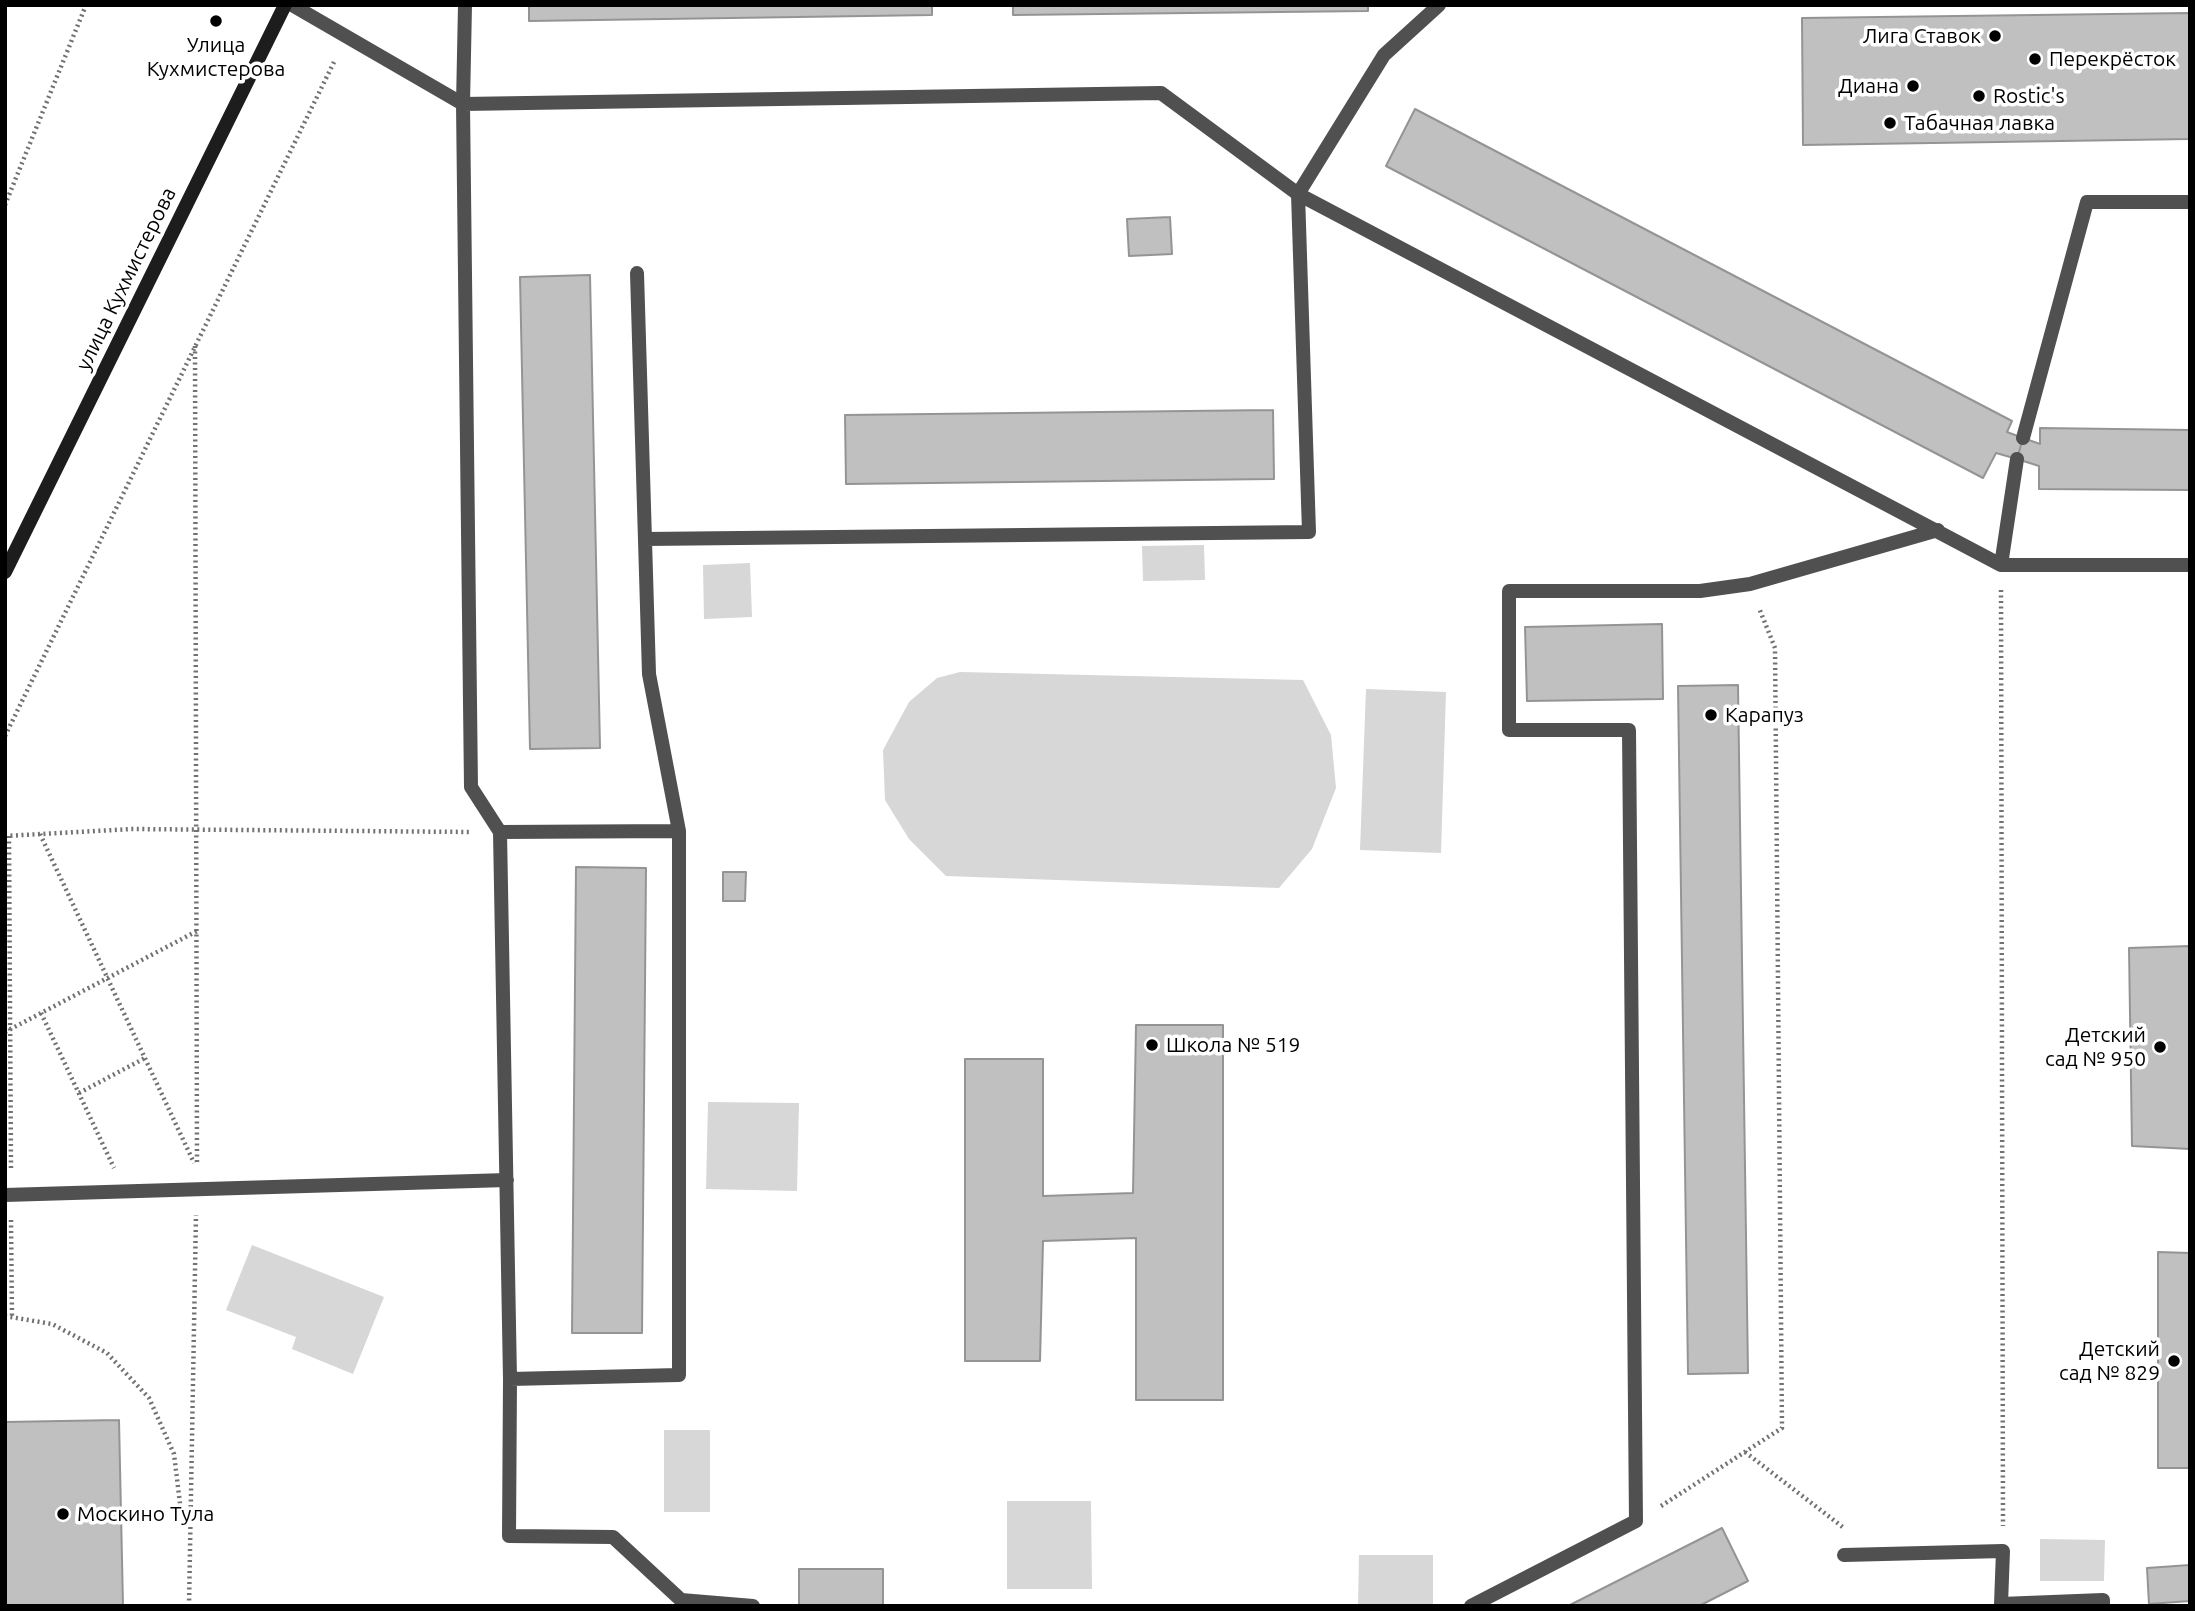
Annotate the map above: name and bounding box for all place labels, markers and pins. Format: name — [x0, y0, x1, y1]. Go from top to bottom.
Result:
marker: Улица Кухмистерова — [208, 13, 224, 29]
place label: Лига Ставок — [1863, 23, 1981, 49]
marker: Лига Ставок — [1987, 28, 2003, 44]
place label: Улица Кухмистерова — [147, 32, 285, 82]
place label: Перекрёсток — [2049, 46, 2176, 72]
marker: Перекрёсток — [2027, 51, 2043, 67]
place label: Диана — [1838, 73, 1899, 99]
marker: Диана — [1905, 78, 1921, 94]
place label: Rostic's — [1993, 83, 2065, 109]
marker: Rostic's — [1971, 88, 1987, 104]
place label: Табачная лавка — [1904, 110, 2055, 136]
marker: Табачная лавка — [1882, 115, 1898, 131]
place label: Карапуз — [1725, 702, 1804, 728]
marker: Карапуз — [1703, 707, 1719, 723]
place label: Детский сад № 950 — [2045, 1022, 2146, 1072]
place label: Школа № 519 — [1166, 1032, 1300, 1058]
marker: Школа № 519 — [1144, 1037, 1160, 1053]
marker: Детский сад № 950 — [2152, 1039, 2168, 1055]
place label: Детский сад № 829 — [2059, 1336, 2160, 1386]
marker: Детский сад № 829 — [2166, 1353, 2182, 1369]
place label: Москино Тула — [77, 1501, 214, 1527]
marker: Москино Тула — [55, 1506, 71, 1522]

